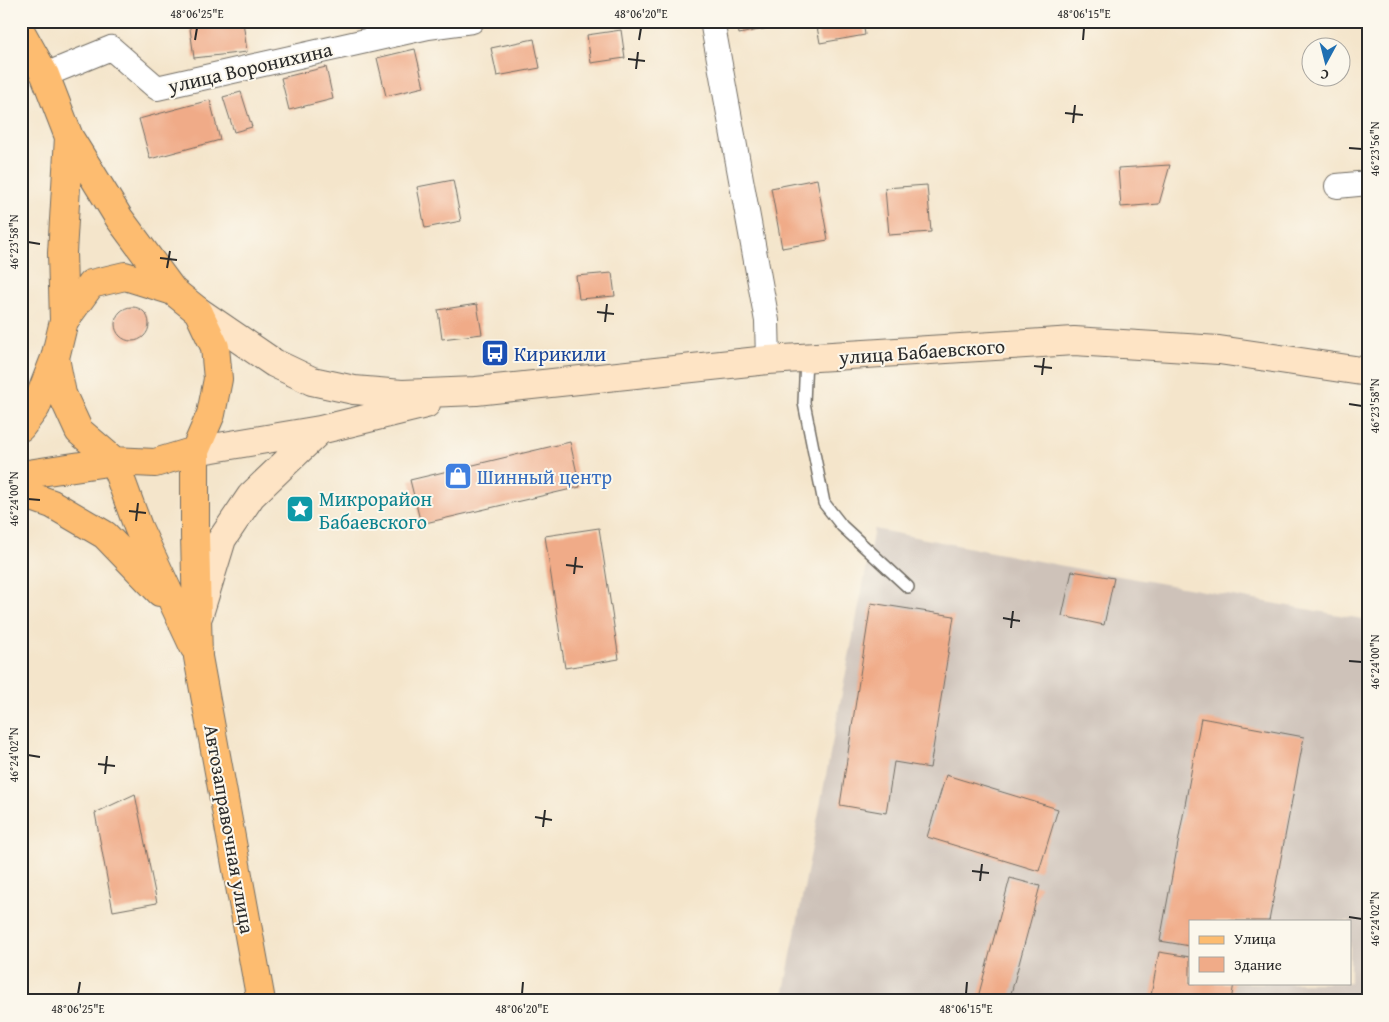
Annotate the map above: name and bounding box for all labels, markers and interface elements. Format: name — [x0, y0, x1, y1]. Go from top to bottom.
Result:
text: 48°06'25"E — [170, 5, 224, 22]
text: 48°06'20"E — [614, 5, 668, 22]
text: 48°06'15"E — [1057, 5, 1111, 22]
street label: улица Воронихина — [164, 34, 335, 100]
north arrow — [1302, 38, 1352, 88]
text: С — [1319, 64, 1330, 85]
text: 46°23'56"N — [1366, 121, 1383, 177]
text: 46°23'58"N — [5, 214, 22, 270]
street label: улица Бабаевского — [837, 331, 1006, 371]
bus stop icon: Кирикили — [480, 338, 510, 368]
place label: Кирикили — [514, 339, 606, 368]
text: 46°23'58"N — [1366, 378, 1383, 434]
shop icon: Шинный центр — [443, 461, 473, 491]
place label: Шинный центр — [477, 462, 612, 491]
text: 46°24'00"N — [5, 471, 22, 527]
place label: Микрорайон Бабаевского — [319, 484, 432, 536]
place icon: Микрорайон Бабаевского — [285, 494, 315, 524]
text: 46°24'00"N — [1366, 634, 1383, 690]
street label: Автозаправочная улица — [197, 722, 263, 936]
text: 46°24'02"N — [5, 727, 22, 783]
text: 46°24'02"N — [1366, 891, 1383, 947]
legend — [1189, 920, 1352, 984]
text: Улица — [1234, 928, 1277, 949]
text: Здание — [1234, 954, 1282, 975]
text: 48°06'25"E — [51, 1000, 105, 1017]
text: 48°06'20"E — [495, 1000, 549, 1017]
text: 48°06'15"E — [939, 1000, 993, 1017]

